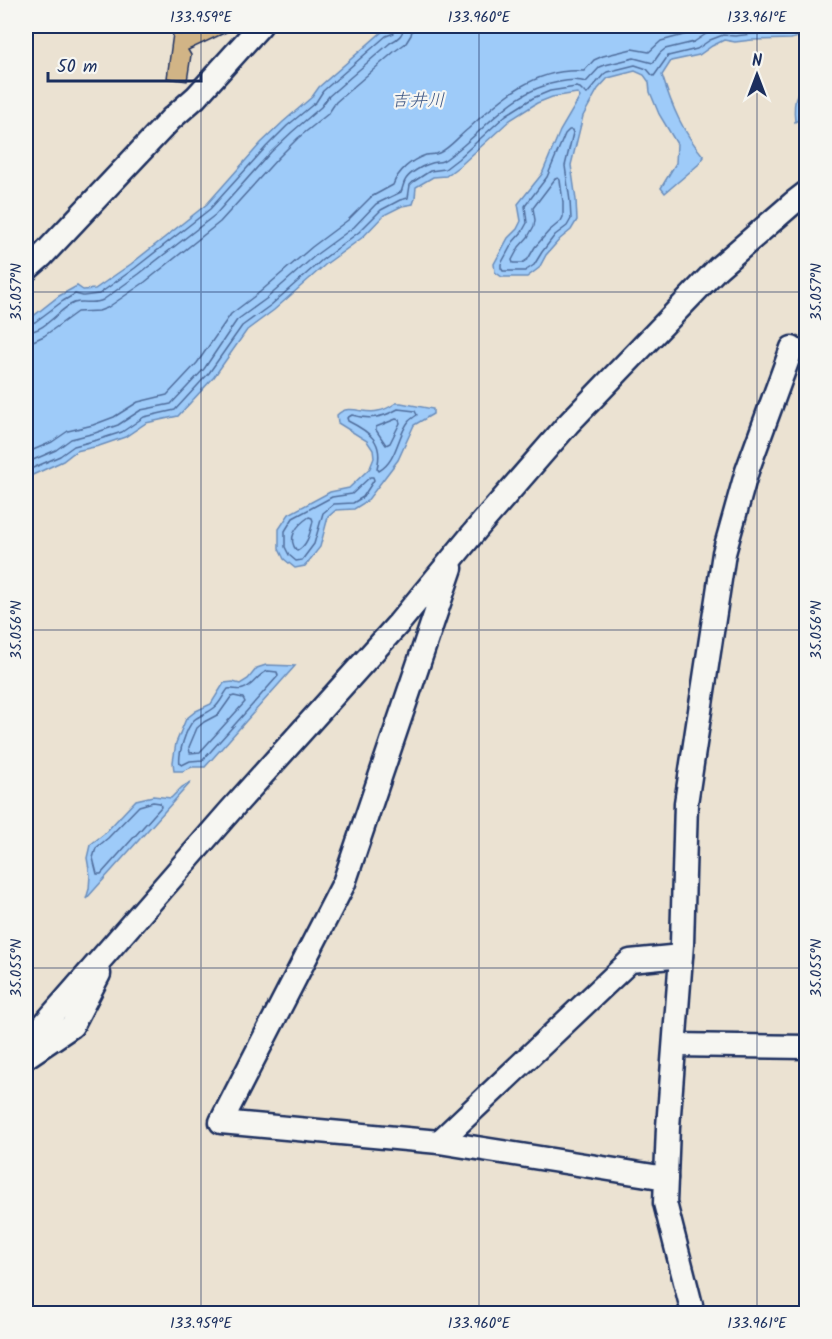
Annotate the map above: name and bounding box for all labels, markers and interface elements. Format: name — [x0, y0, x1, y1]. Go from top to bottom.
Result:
text: 133.959°E — [170, 6, 233, 30]
text: 133.960°E — [448, 6, 511, 30]
text: 133.961°E — [727, 6, 788, 30]
scale bar — [48, 45, 201, 83]
north arrow — [727, 45, 787, 105]
text: N — [752, 49, 762, 74]
text: 50 m — [57, 53, 97, 82]
water label: 吉井川 — [391, 87, 445, 116]
text: 35.057°N — [5, 263, 29, 321]
text: 35.057°N — [805, 263, 829, 321]
text: 35.056°N — [5, 600, 29, 660]
text: 35.056°N — [805, 600, 829, 660]
text: 35.055°N — [5, 938, 29, 998]
text: 35.055°N — [805, 938, 829, 998]
text: 133.959°E — [170, 1312, 233, 1336]
text: 133.960°E — [448, 1312, 511, 1336]
text: 133.961°E — [727, 1312, 788, 1336]

